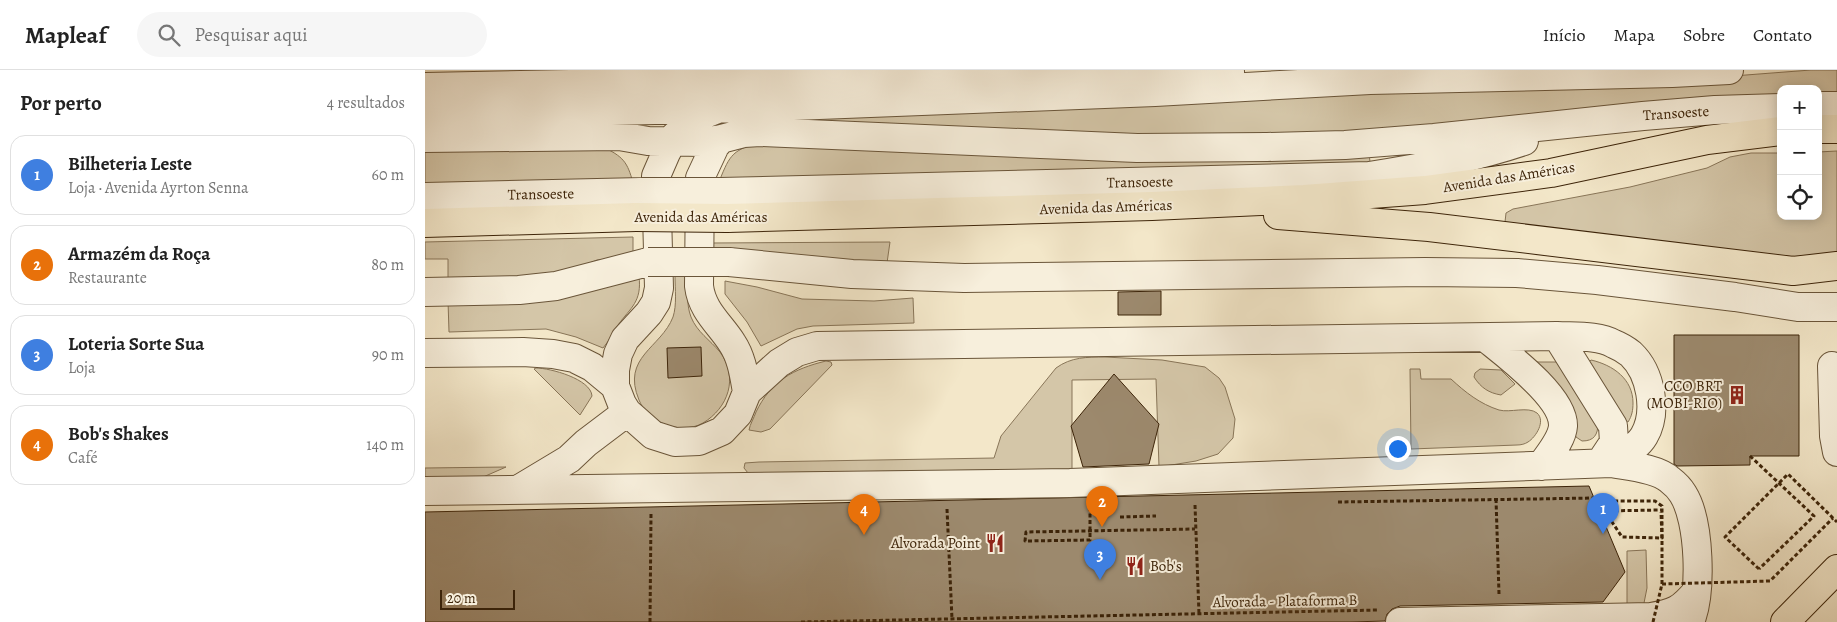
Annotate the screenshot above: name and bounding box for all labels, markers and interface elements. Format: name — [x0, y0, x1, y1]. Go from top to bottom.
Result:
search box — [137, 12, 487, 57]
text: Mapleaf — [25, 19, 107, 51]
icon: search — [155, 21, 183, 49]
text: Pesquisar aqui — [195, 22, 308, 48]
text: Início — [1543, 23, 1586, 47]
text: Mapa — [1614, 23, 1655, 47]
text: Sobre — [1683, 23, 1725, 47]
text: Contato — [1753, 23, 1812, 47]
map controls — [1777, 85, 1822, 220]
button: + — [1777, 85, 1822, 130]
text: Por perto — [20, 89, 102, 117]
text: 4 resultados — [327, 92, 405, 114]
street label: Transoeste — [1642, 101, 1710, 125]
button: − — [1777, 130, 1822, 175]
text: Bilheteria Leste — [68, 151, 192, 177]
street label: Avenida das Américas — [1441, 157, 1576, 197]
text: 1 — [34, 164, 40, 186]
text: 60 m — [372, 164, 404, 186]
street label: Transoeste — [1107, 171, 1174, 193]
button: locate — [1777, 175, 1822, 220]
text: Loja · Avenida Ayrton Senna — [68, 177, 248, 199]
street label: Transoeste — [508, 183, 575, 205]
street label: Avenida das Américas — [1038, 195, 1173, 219]
street label: Avenida das Américas — [634, 207, 768, 227]
text: Armazém da Roça — [68, 241, 210, 267]
text: 2 — [33, 254, 41, 276]
text: 80 m — [371, 254, 404, 276]
text: Restaurante — [68, 267, 147, 289]
text: Loteria Sorte Sua — [68, 331, 205, 357]
text: 3 — [34, 344, 40, 366]
text: 90 m — [372, 344, 404, 366]
text: Loja — [68, 357, 96, 379]
place label: CCO BRT (MOBI-RIO) — [1647, 376, 1723, 413]
building icon: CCO BRT (MOBI-RIO) — [1726, 384, 1748, 406]
text: Bob's Shakes — [68, 421, 169, 447]
text: 4 — [33, 434, 41, 456]
text: 140 m — [366, 434, 404, 456]
your location — [1385, 436, 1411, 462]
text: Café — [68, 447, 98, 469]
pin: 2 — [1086, 486, 1118, 527]
pin: 1 — [1587, 493, 1619, 534]
pin: 4 — [848, 494, 880, 535]
restaurant icon: Alvorada Point — [984, 532, 1006, 554]
place label: Alvorada Point — [890, 533, 980, 553]
pin: 3 — [1084, 539, 1116, 580]
restaurant icon: Bob's — [1124, 555, 1146, 577]
place label: Bob's — [1150, 556, 1182, 576]
scale bar — [440, 587, 515, 610]
text: 20 m — [447, 589, 476, 608]
street label: Alvorada - Plataforma B — [1211, 590, 1358, 612]

